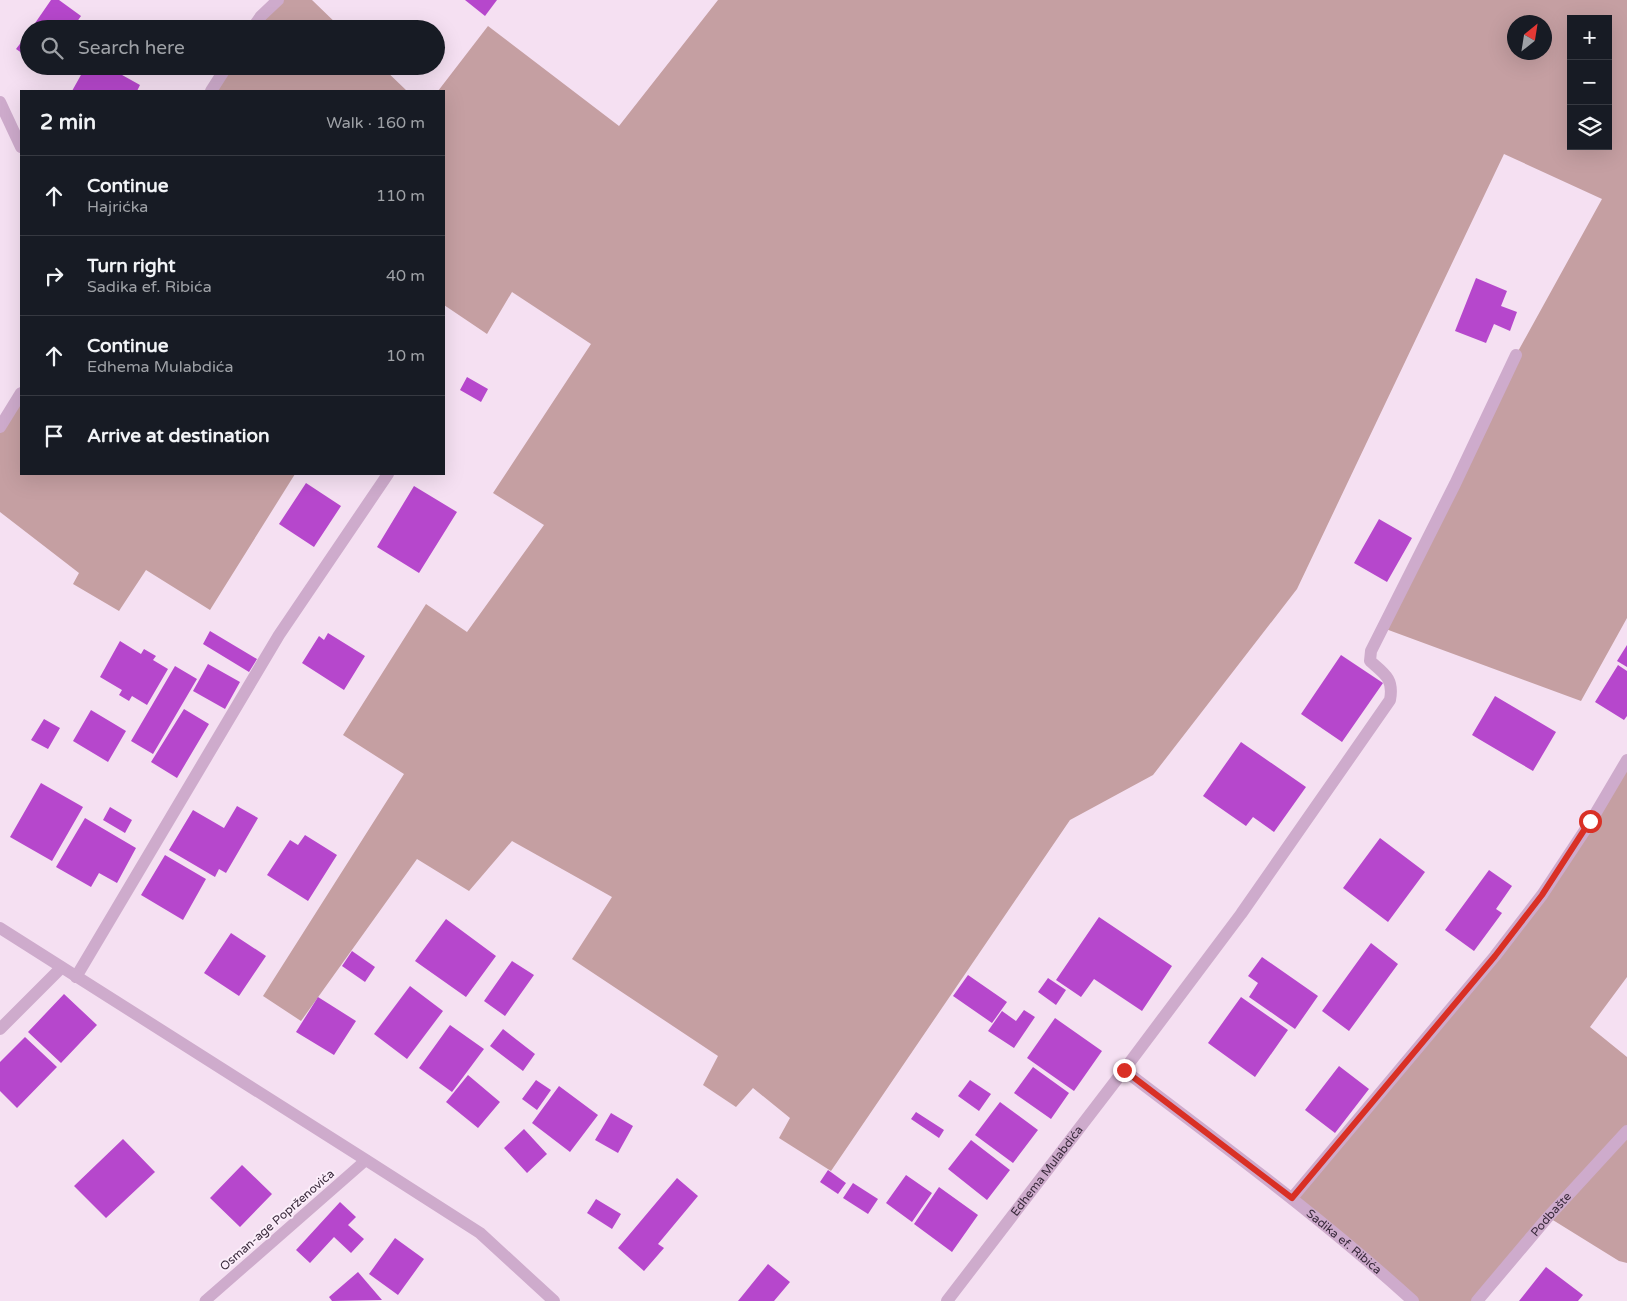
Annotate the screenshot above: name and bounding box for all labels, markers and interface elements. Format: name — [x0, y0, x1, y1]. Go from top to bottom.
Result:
north arrow — [1507, 15, 1552, 60]
map controls — [1567, 15, 1612, 150]
button: + — [1567, 15, 1612, 60]
search box — [20, 20, 445, 75]
icon: search — [38, 34, 66, 62]
text: Search here — [78, 37, 185, 59]
button: − — [1567, 60, 1612, 105]
button: layers — [1567, 105, 1612, 150]
text: 2 min — [40, 110, 96, 135]
text: Walk · 160 m — [326, 113, 425, 133]
text: Continue — [87, 175, 169, 197]
icon: ahead — [40, 182, 68, 210]
text: 110 m — [376, 186, 425, 206]
text: Hajrićka — [87, 197, 148, 217]
text: Turn right — [87, 255, 175, 277]
icon: right — [40, 262, 68, 290]
text: 40 m — [386, 266, 425, 286]
text: Sadika ef. Ribića — [87, 277, 212, 297]
text: Continue — [87, 335, 169, 357]
icon: ahead — [40, 342, 68, 370]
text: 10 m — [386, 346, 425, 366]
text: Edhema Mulabdića — [87, 357, 233, 377]
icon: arrive — [40, 422, 68, 450]
text: Arrive at destination — [87, 425, 270, 447]
route start — [1579, 810, 1602, 833]
route end — [1113, 1059, 1136, 1082]
street label: Edhema Mulabdića — [1008, 1123, 1086, 1219]
street label: Osman-age Poprženovića — [217, 1167, 337, 1273]
street label: Podbašte — [1528, 1189, 1574, 1239]
street label: Sadika ef. Ribića — [1304, 1206, 1384, 1277]

